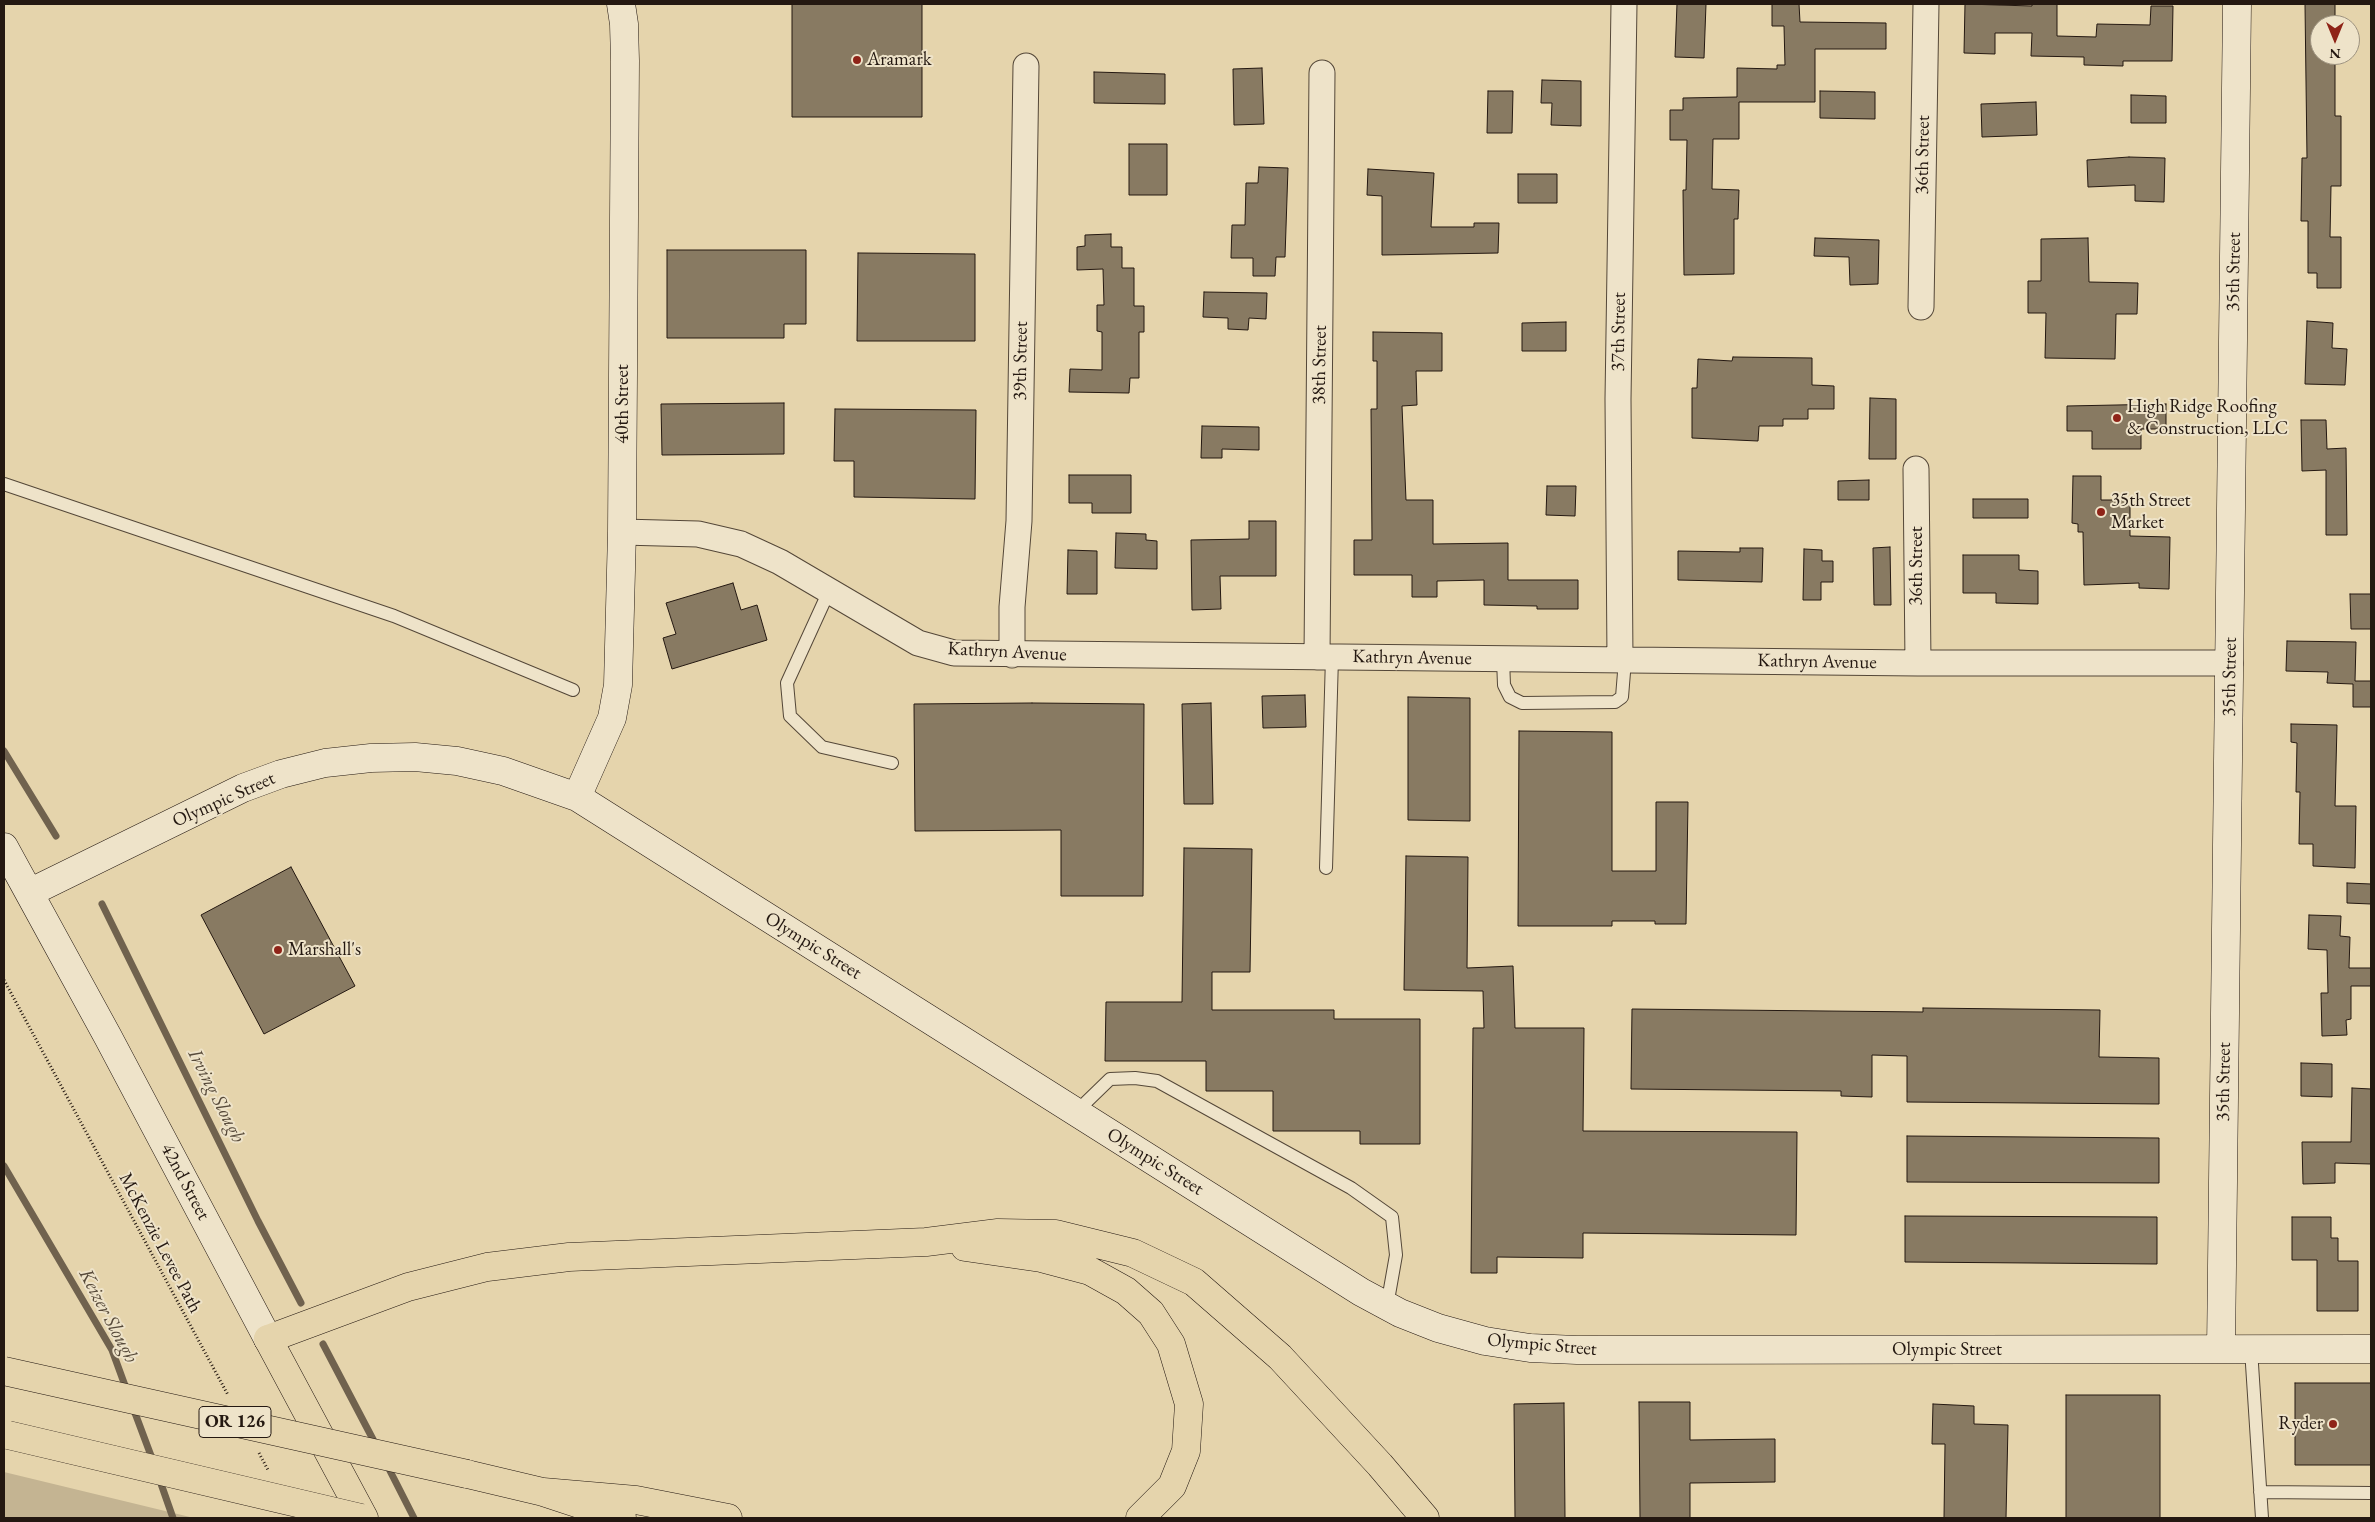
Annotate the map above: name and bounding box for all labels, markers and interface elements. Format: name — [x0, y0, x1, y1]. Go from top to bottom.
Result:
north arrow — [2310, 15, 2360, 65]
text: N — [2329, 45, 2341, 63]
place label: Aramark — [867, 49, 932, 71]
marker: Aramark — [851, 54, 863, 66]
street label: 36th Street — [1911, 115, 1935, 195]
street label: 35th Street — [2222, 232, 2246, 312]
street label: 37th Street — [1607, 292, 1631, 372]
street label: 39th Street — [1009, 321, 1033, 401]
street label: 38th Street — [1308, 325, 1332, 405]
street label: 40th Street — [612, 364, 634, 444]
place label: High Ridge Roofing & Construction, LLC — [2127, 396, 2288, 440]
marker: High Ridge Roofing & Construction, LLC — [2111, 412, 2123, 424]
place label: 35th Street Market — [2111, 490, 2191, 534]
marker: 35th Street Market — [2095, 506, 2107, 518]
street label: 36th Street — [1906, 526, 1928, 606]
street label: Kathryn Avenue — [947, 637, 1067, 667]
street label: 35th Street — [2218, 637, 2242, 717]
street label: Kathryn Avenue — [1352, 646, 1472, 670]
street label: Kathryn Avenue — [1757, 650, 1877, 674]
street label: Olympic Street — [169, 767, 279, 833]
street label: Olympic Street — [760, 907, 866, 985]
place label: Marshall's — [288, 939, 361, 961]
marker: Marshall's — [272, 944, 284, 956]
street label: 35th Street — [2212, 1042, 2236, 1122]
water label: Irving Slough — [182, 1045, 250, 1147]
street label: Olympic Street — [1102, 1123, 1208, 1201]
street label: 42nd Street — [155, 1140, 215, 1224]
street label: McKenzie Levee Path — [113, 1169, 207, 1317]
water label: Keizer Slough — [73, 1265, 143, 1367]
street label: Olympic Street — [1486, 1329, 1598, 1361]
street label: Olympic Street — [1892, 1339, 2002, 1361]
road number: OR 126 — [199, 1406, 271, 1438]
place label: Ryder — [2278, 1413, 2323, 1435]
marker: Ryder — [2327, 1418, 2339, 1430]

